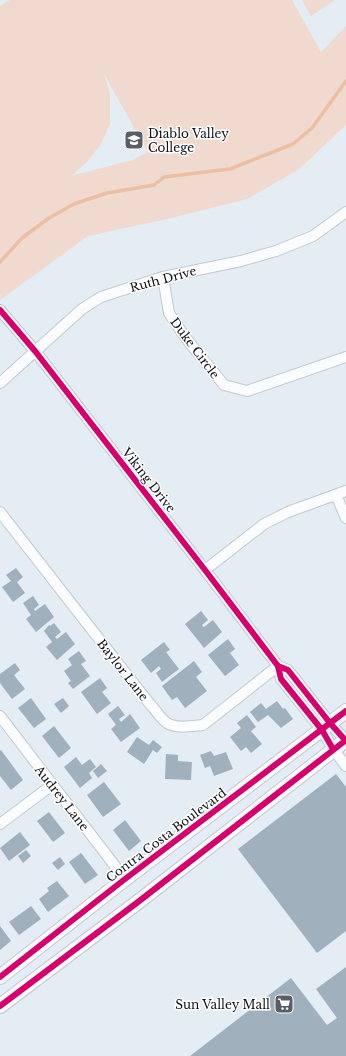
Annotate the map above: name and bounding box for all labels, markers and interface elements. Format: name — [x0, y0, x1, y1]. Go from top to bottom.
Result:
place label: Diablo Valley College — [148, 126, 229, 155]
school or university icon: Diablo Valley College — [123, 129, 145, 151]
street label: Ruth Drive — [128, 263, 198, 295]
street label: Duke Circle — [167, 315, 223, 382]
street label: Viking Drive — [118, 444, 179, 515]
street label: Baylor Lane — [94, 636, 152, 704]
street label: Audrey Lane — [31, 762, 92, 834]
street label: Contra Costa Boulevard — [103, 785, 229, 885]
supermarket icon: Sun Valley Mall — [273, 993, 295, 1015]
place label: Sun Valley Mall — [175, 997, 270, 1012]

